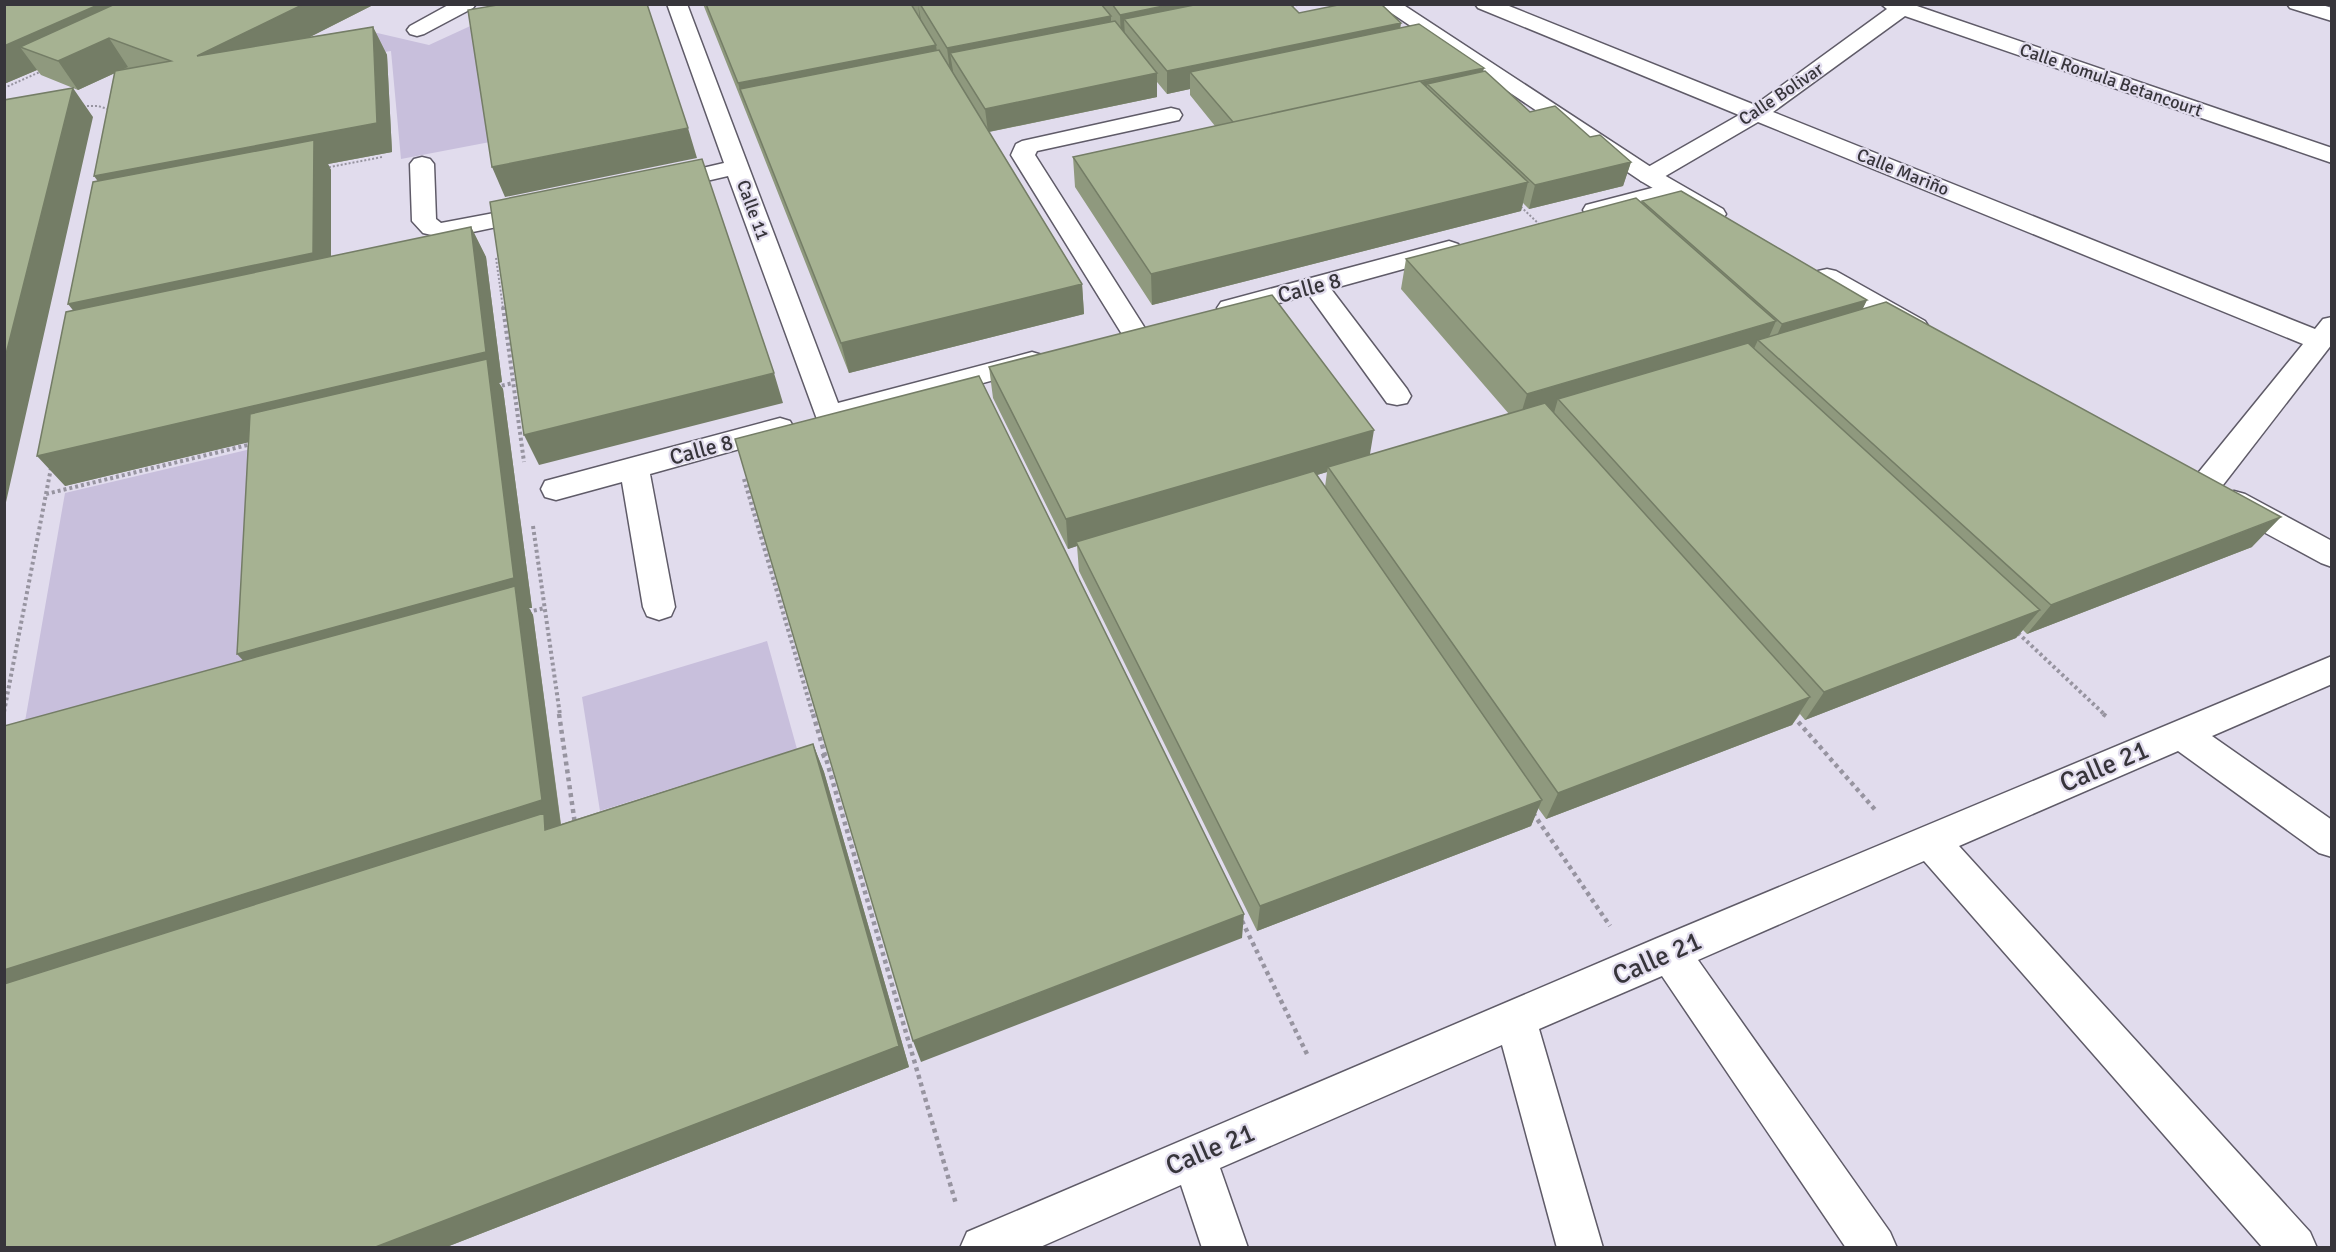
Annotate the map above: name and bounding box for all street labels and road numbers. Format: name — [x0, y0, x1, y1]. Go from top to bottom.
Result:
street label: Calle Romula Betancourt — [2017, 38, 2205, 122]
street label: Calle Bolivar — [1735, 58, 1828, 130]
street label: Calle Mariño — [1854, 144, 1952, 200]
street label: Calle 11 — [732, 177, 774, 243]
street label: Calle 8 — [1274, 266, 1344, 309]
street label: Calle 8 — [666, 428, 736, 471]
street label: Calle 21 — [2055, 733, 2154, 800]
street label: Calle 21 — [1608, 924, 1707, 993]
street label: Calle 21 — [1161, 1116, 1260, 1183]

